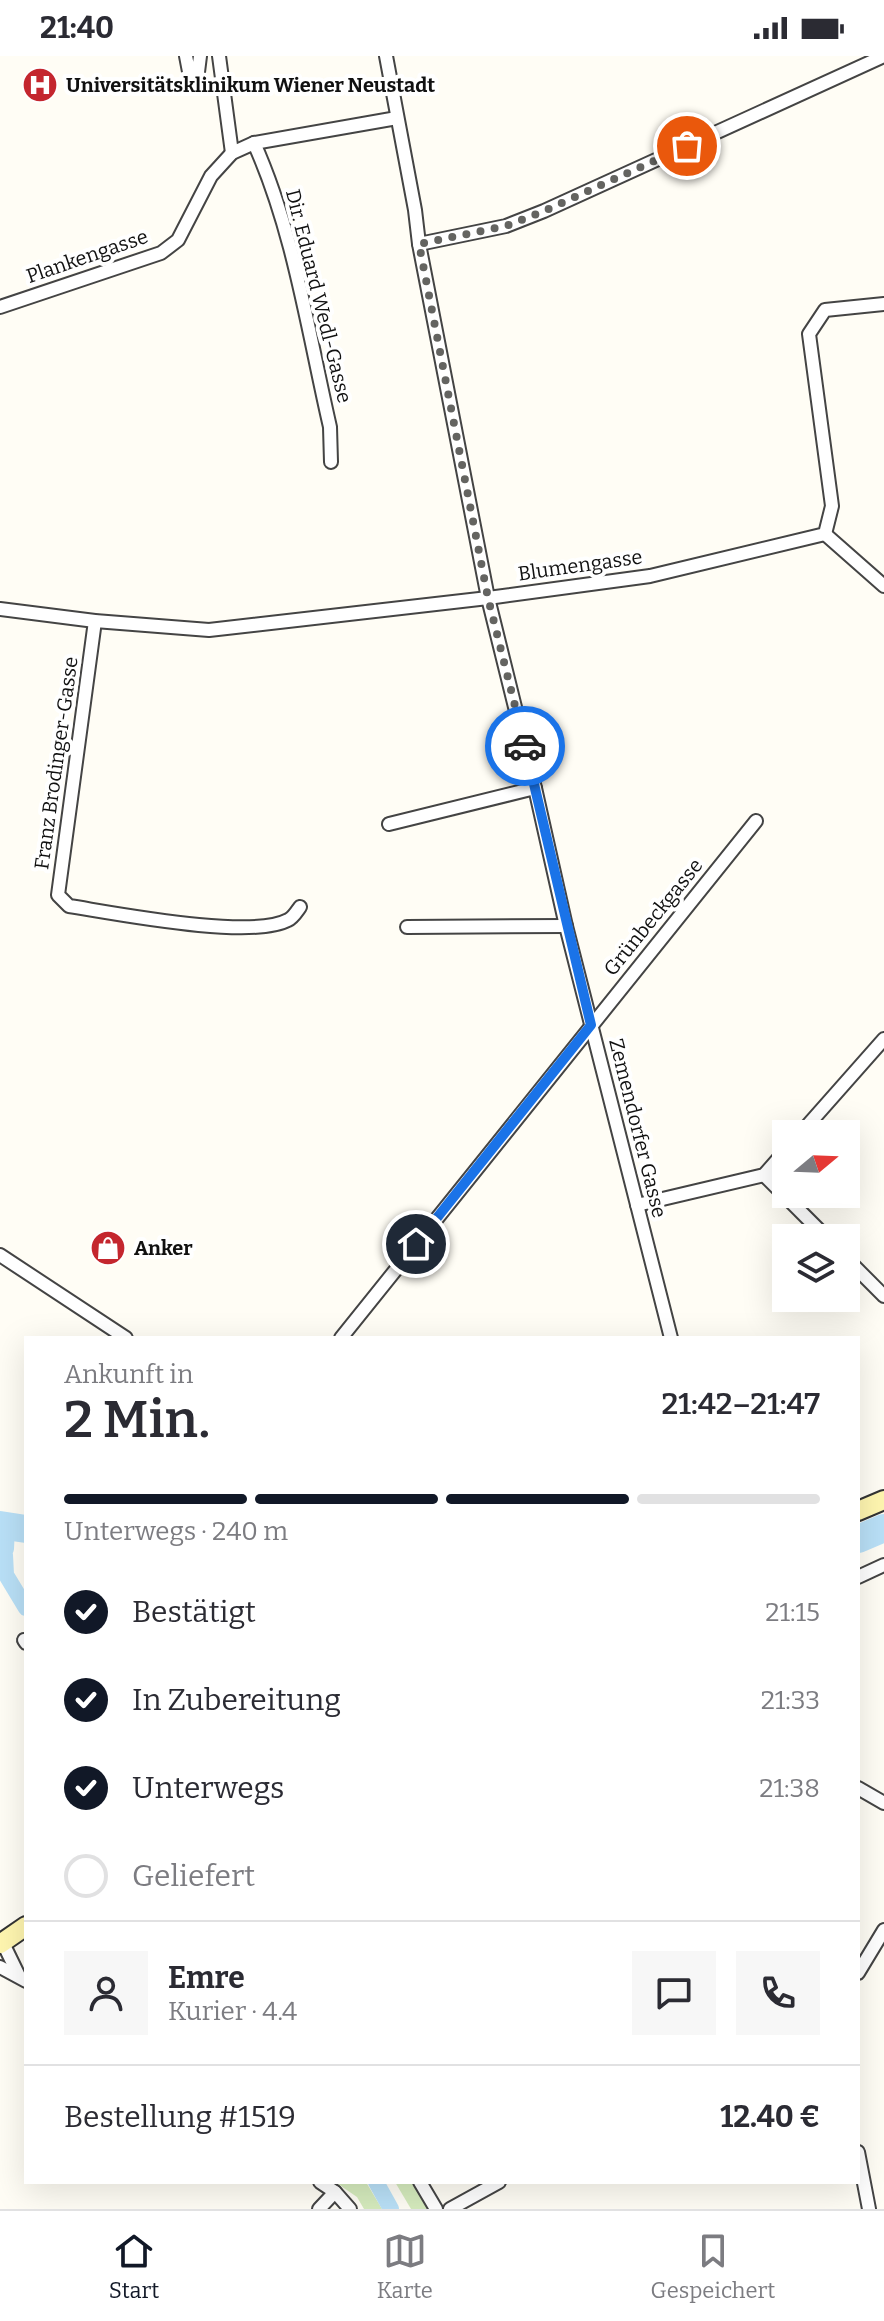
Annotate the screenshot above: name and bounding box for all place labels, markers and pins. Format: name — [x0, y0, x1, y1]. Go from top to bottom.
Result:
hospital icon: Universitätsklinikum Wiener Neustadt — [21, 66, 59, 104]
place label: Universitätsklinikum Wiener Neustadt — [66, 73, 435, 97]
pin — [653, 112, 721, 180]
pin — [382, 1210, 450, 1278]
shop icon: Anker — [89, 1229, 127, 1267]
place label: Anker — [134, 1236, 193, 1260]

